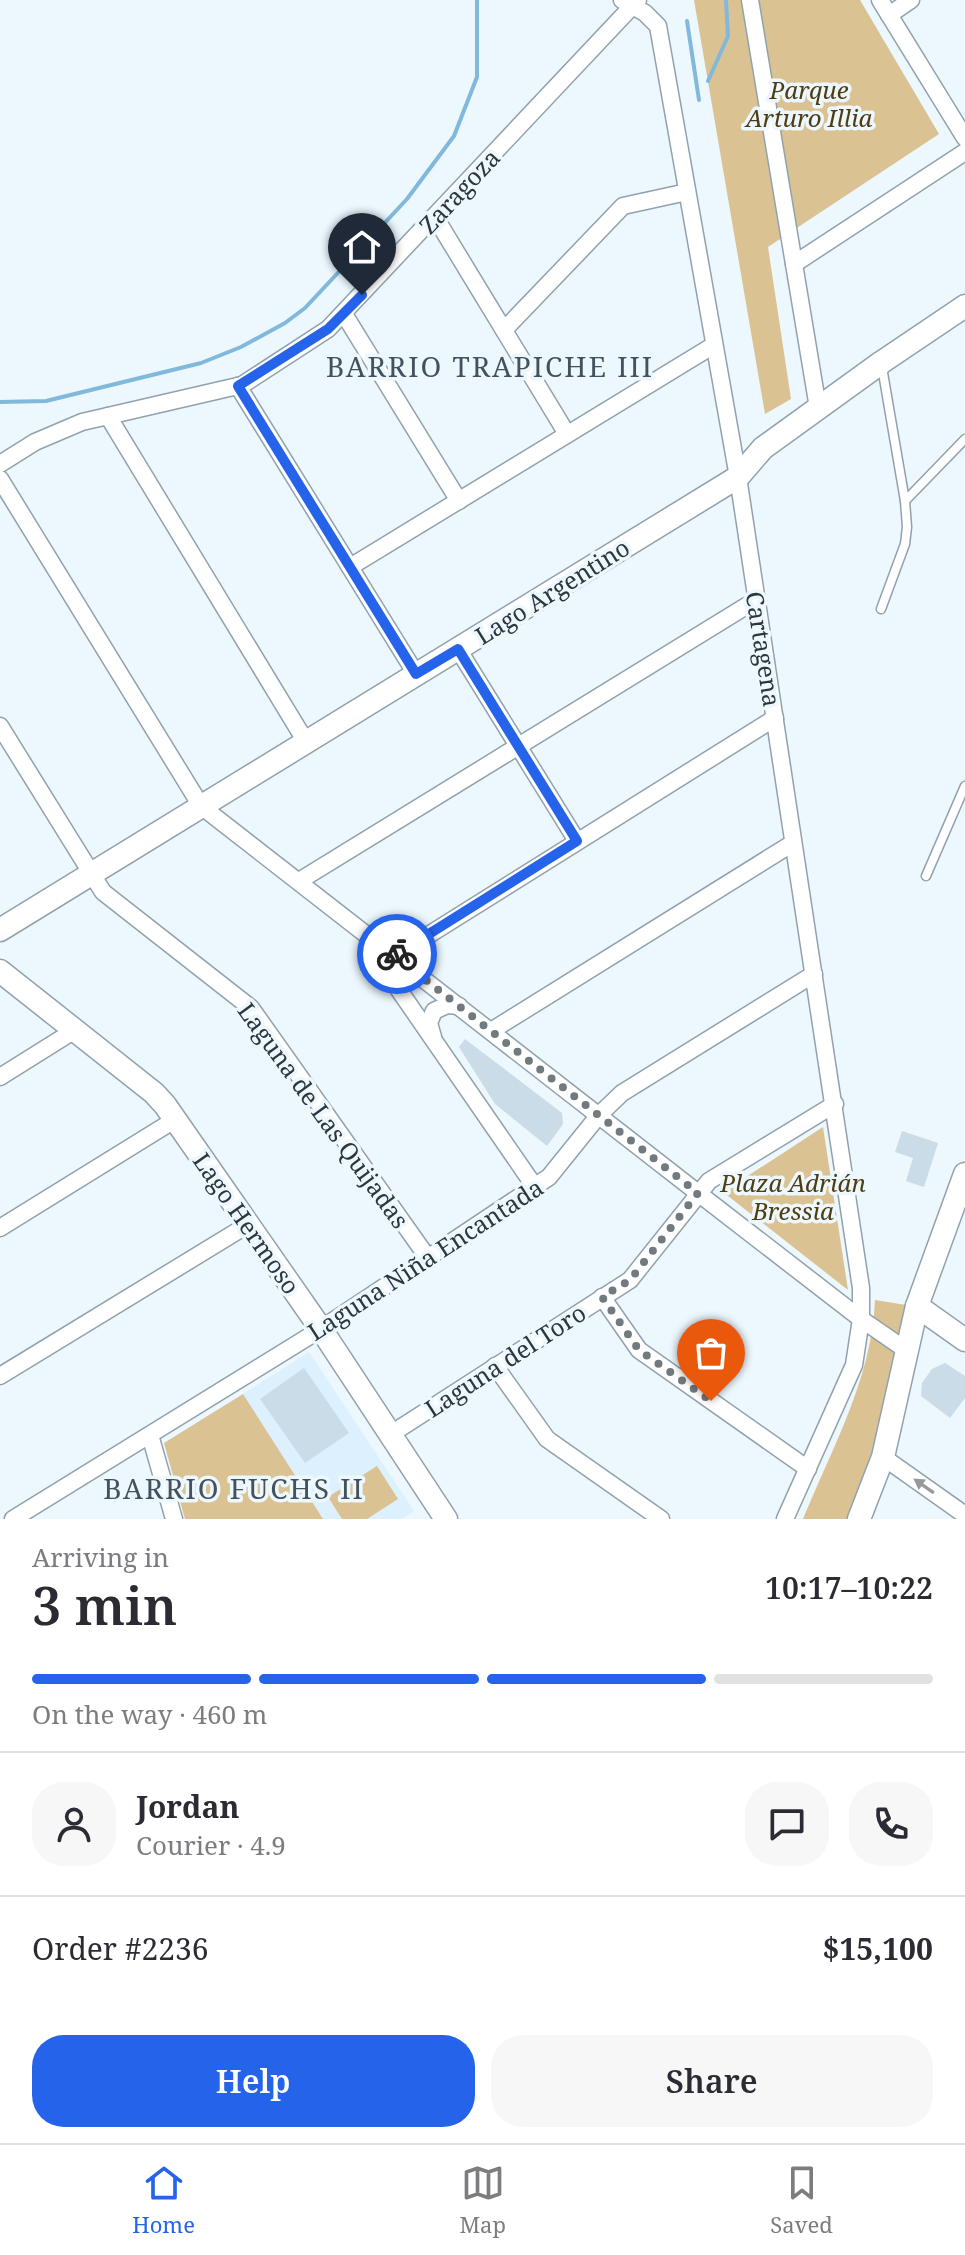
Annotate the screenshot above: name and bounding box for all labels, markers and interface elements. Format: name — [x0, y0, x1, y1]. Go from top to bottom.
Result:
park label: Parque Arturo Illia — [744, 73, 872, 134]
street label: Zaragoza — [411, 141, 507, 241]
pin — [328, 213, 396, 295]
icon: home — [340, 225, 384, 269]
district label: BARRIO TRAPICHE III — [326, 347, 654, 385]
street label: Lago Argentino — [468, 530, 636, 652]
street label: Cartagena — [739, 589, 789, 709]
courier — [357, 914, 437, 994]
icon: bike — [375, 932, 419, 976]
street label: Laguna de Las Quijadas — [231, 995, 417, 1235]
street label: Lago Hermoso — [186, 1146, 308, 1300]
park label: Plaza Adrián Bressia — [719, 1166, 866, 1227]
street label: Laguna Niña Encantada — [301, 1170, 549, 1348]
street label: Laguna del Toro — [418, 1296, 592, 1424]
pin — [677, 1319, 745, 1401]
icon: bag — [689, 1331, 733, 1375]
district label: BARRIO FUCHS II — [103, 1469, 365, 1507]
one-way arrow — [913, 1479, 934, 1494]
text: Arriving in — [32, 1539, 169, 1575]
text: 10:17–10:22 — [765, 1567, 933, 1608]
text: 3 min — [32, 1569, 177, 1640]
text: On the way · 460 m — [32, 1696, 267, 1732]
button: person — [32, 1782, 116, 1866]
button: chat — [745, 1782, 829, 1866]
button: phone — [849, 1782, 933, 1866]
text: Jordan — [136, 1786, 239, 1827]
text: Courier · 4.9 — [136, 1827, 286, 1863]
text: Order #2236 — [32, 1928, 209, 1969]
text: $15,100 — [822, 1928, 933, 1969]
button: Help — [32, 2035, 475, 2127]
button: Share — [491, 2035, 933, 2127]
tab: Home — [132, 2161, 195, 2239]
tab: Map — [459, 2161, 506, 2239]
tab: Saved — [770, 2161, 833, 2239]

